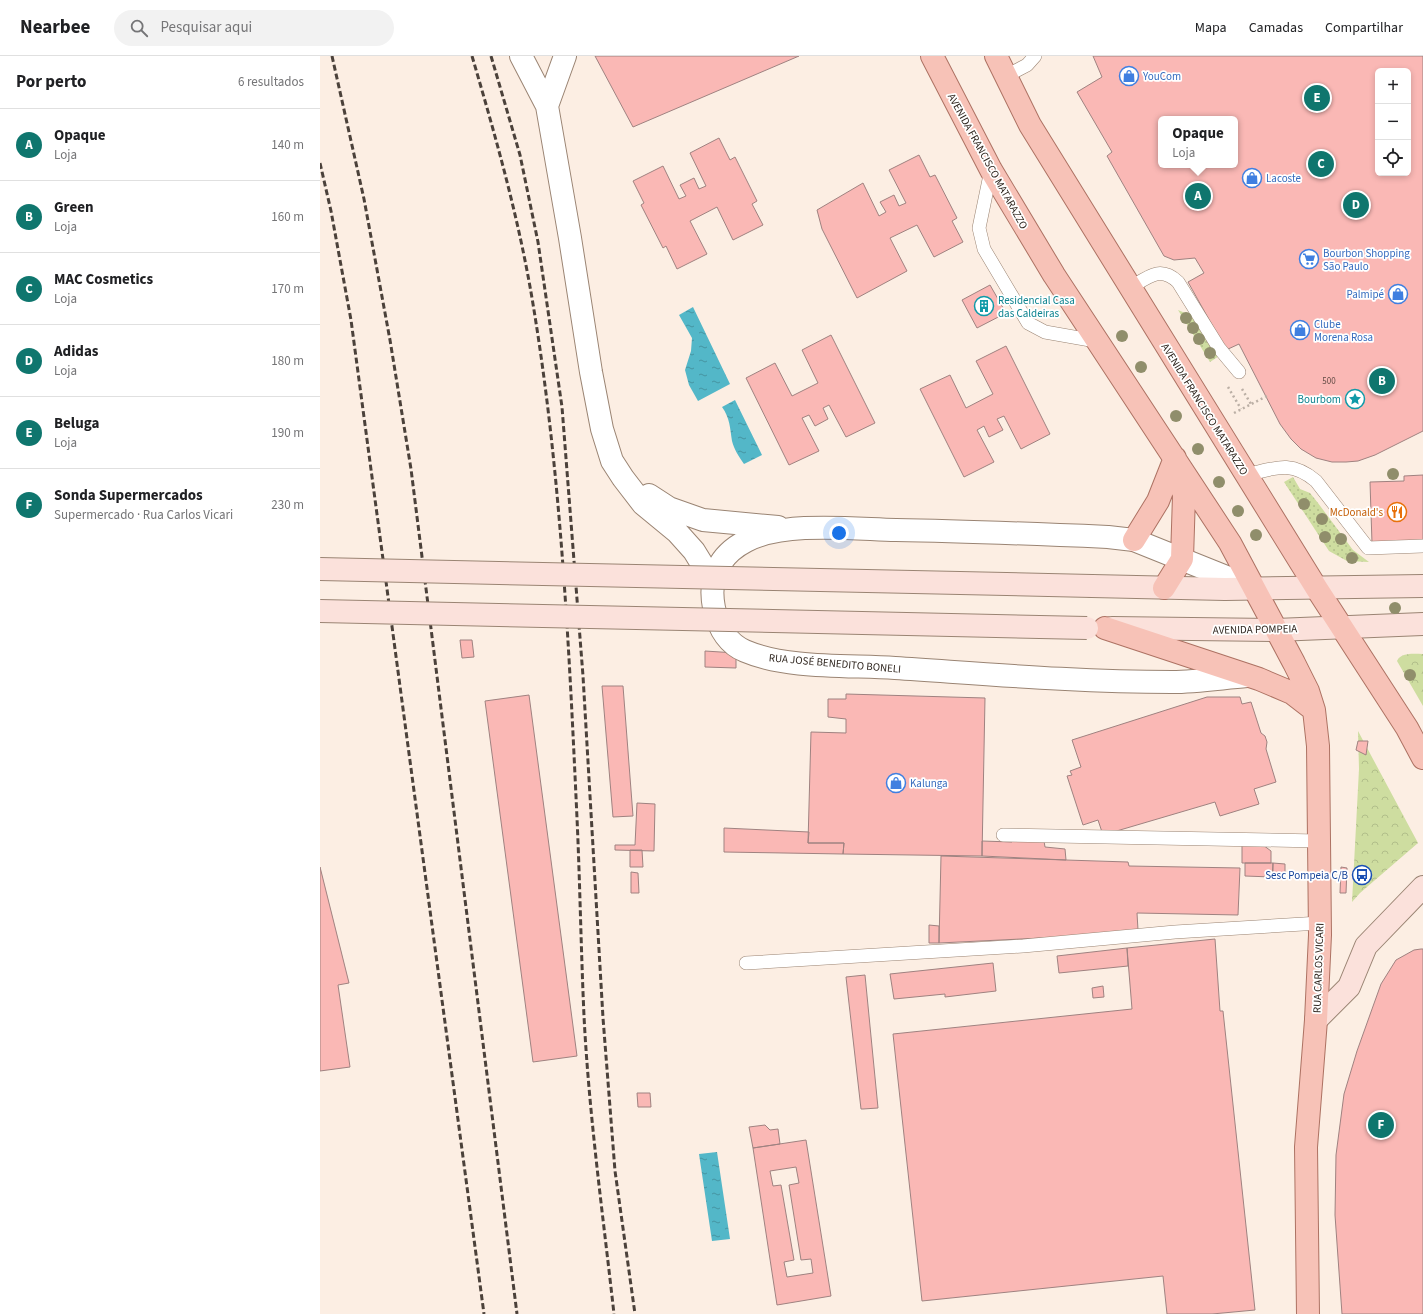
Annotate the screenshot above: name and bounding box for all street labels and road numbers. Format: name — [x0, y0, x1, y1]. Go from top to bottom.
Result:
street label: AVENIDA FRANCISCO MATARAZZO — [944, 91, 1031, 232]
street label: AVENIDA FRANCISCO MATARAZZO — [1158, 340, 1251, 478]
street label: AVENIDA POMPEIA — [1213, 621, 1297, 638]
street label: RUA JOSÉ BENEDITO BONELI — [768, 650, 902, 677]
street label: RUA CARLOS VICARI — [1309, 923, 1328, 1013]

